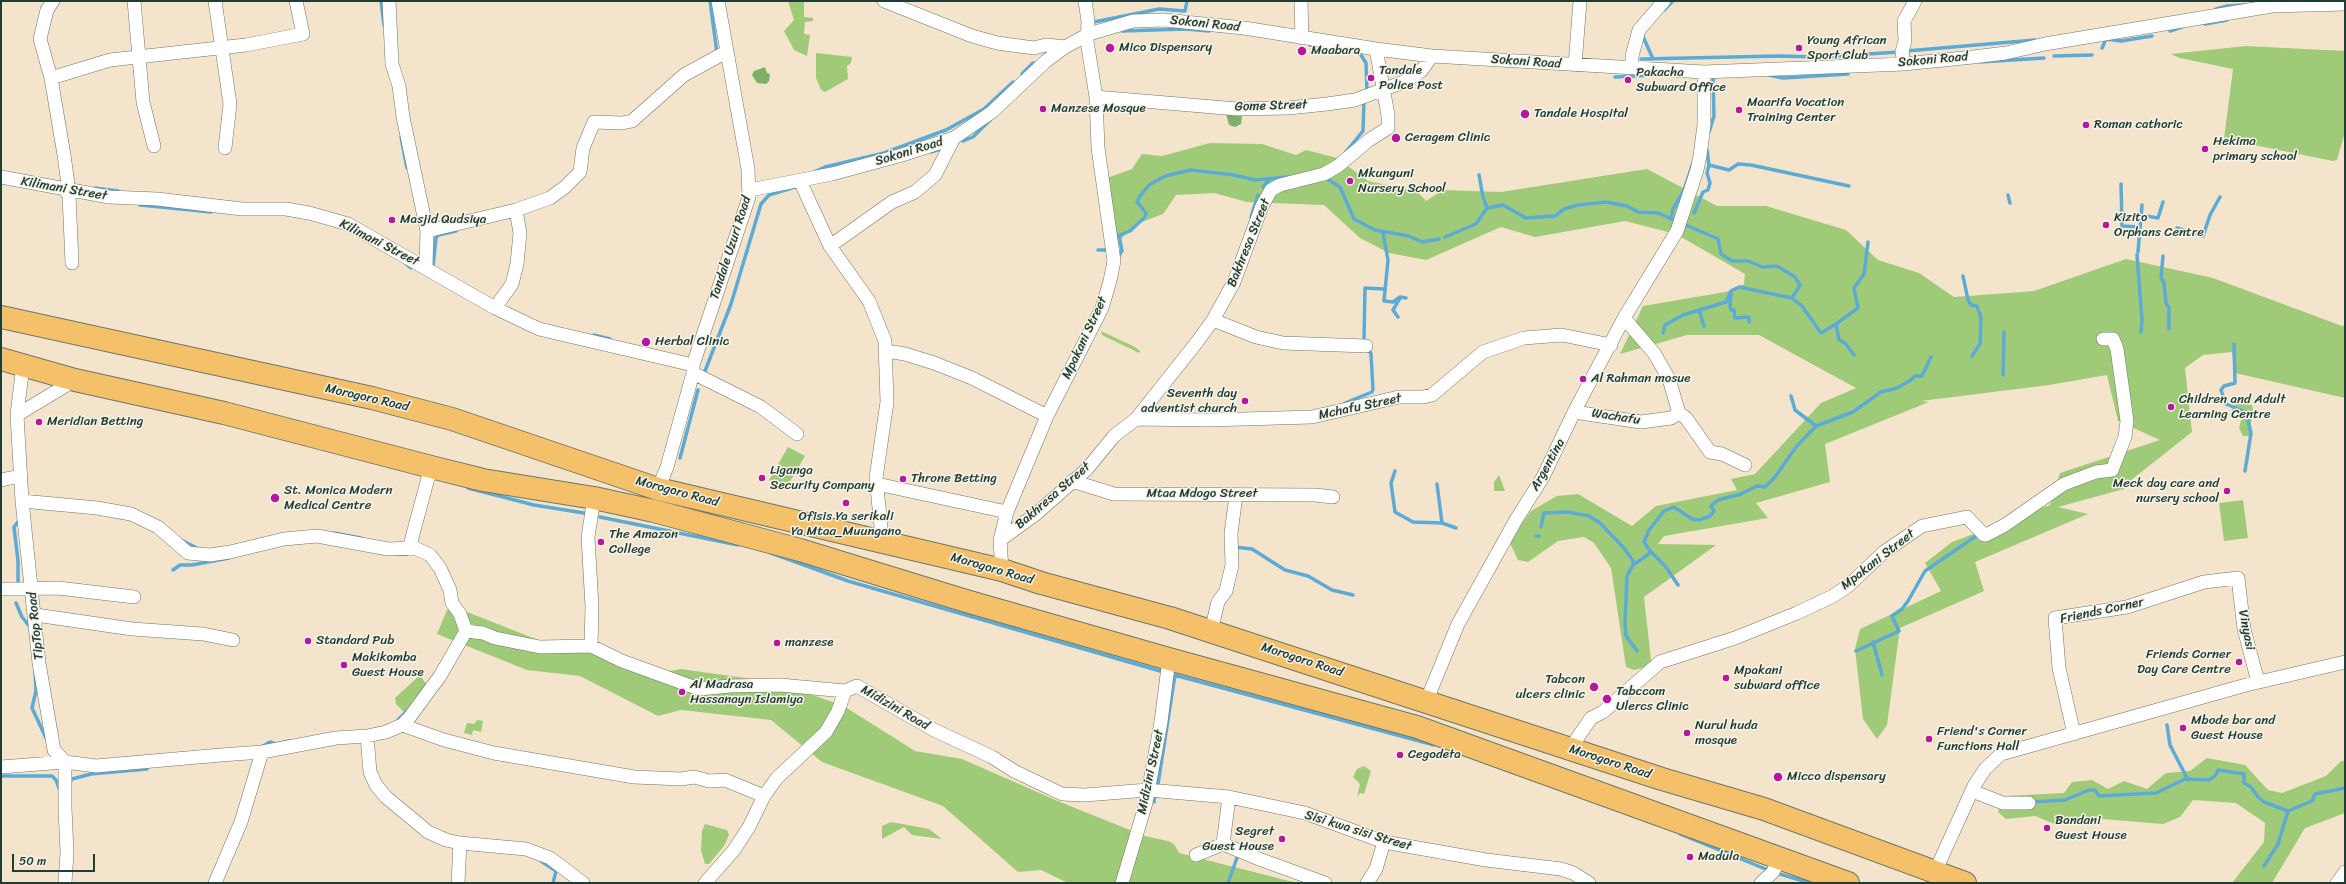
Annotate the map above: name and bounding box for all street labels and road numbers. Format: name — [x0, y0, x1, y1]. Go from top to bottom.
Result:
street label: Sokoni Road — [1169, 13, 1241, 35]
street label: Sokoni Road — [1897, 49, 1969, 71]
street label: Sokoni Road — [1490, 52, 1562, 72]
street label: Gome Street — [1234, 97, 1308, 115]
street label: Sokoni Road — [873, 134, 945, 170]
street label: Kilimani Street — [20, 174, 108, 204]
street label: Tandale Uzuri Road — [707, 194, 755, 302]
street label: Bakhresa Street — [1224, 196, 1274, 290]
street label: Kilimani Street — [337, 216, 421, 270]
street label: Mpakani Street — [1059, 294, 1111, 382]
street label: Morogoro Road — [324, 381, 410, 415]
street label: Mchafu Street — [1317, 391, 1403, 423]
street label: Wachafu — [1591, 405, 1641, 429]
street label: Argentina — [1527, 436, 1569, 494]
street label: Bakhresa Street — [1012, 459, 1094, 533]
street label: Morogoro Road — [634, 473, 720, 511]
street label: Mtaa Mdogo Street — [1146, 486, 1258, 502]
street label: Mpakani Street — [1838, 526, 1918, 594]
street label: Morogoro Road — [949, 550, 1035, 588]
street label: TipTop Road — [25, 591, 47, 661]
street label: Friends Corner — [2059, 595, 2145, 627]
street label: Vinyasi — [2234, 609, 2258, 651]
street label: Morogoro Road — [1259, 639, 1345, 681]
street label: Midizini Road — [858, 682, 932, 734]
street label: Midizini Street — [1134, 728, 1168, 816]
street label: Morogoro Road — [1567, 741, 1653, 783]
street label: Sisi kwa sisi Street — [1303, 807, 1413, 855]

